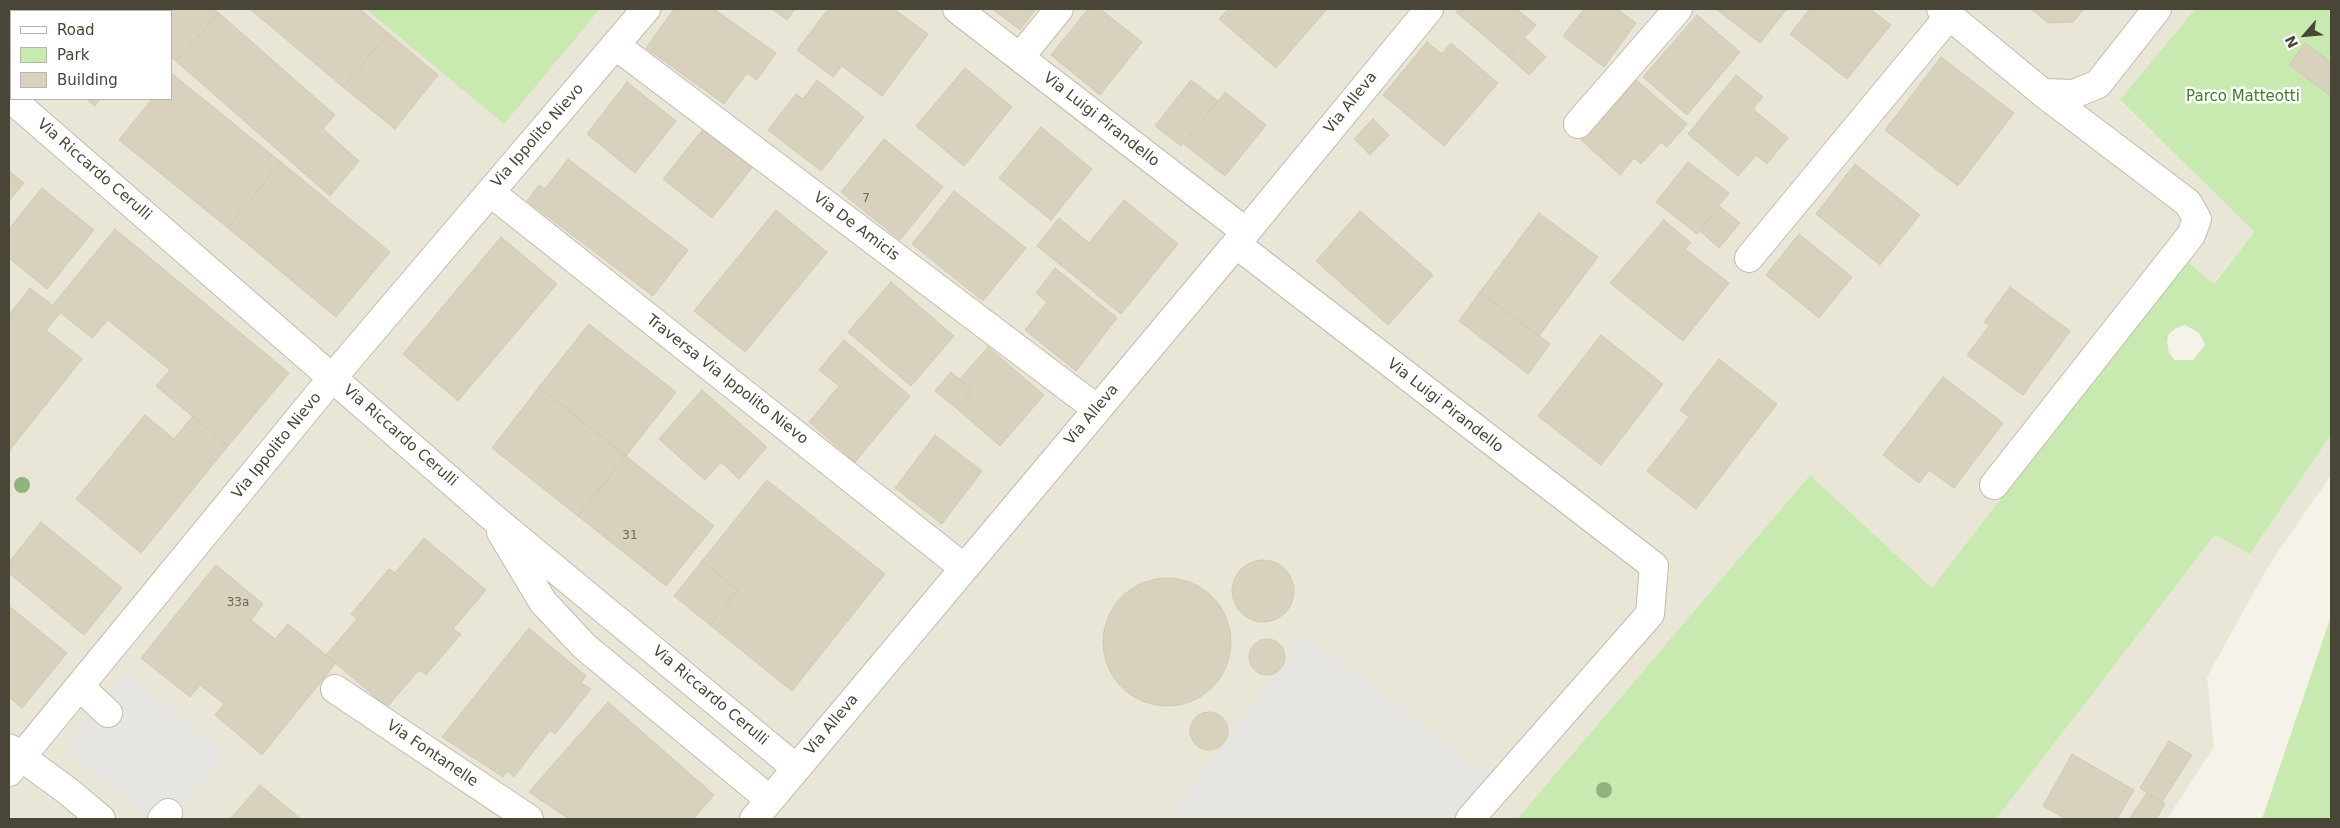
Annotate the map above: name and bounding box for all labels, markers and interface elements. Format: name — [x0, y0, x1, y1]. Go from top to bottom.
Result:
legend — [10, 10, 172, 100]
north arrow — [2280, 10, 2330, 60]
text: Road — [57, 21, 95, 39]
text: N — [2282, 33, 2301, 51]
text: Park — [57, 46, 89, 64]
street label: Via Luigi Pirandello — [1039, 69, 1163, 171]
street label: Via Alleva — [1321, 69, 1381, 137]
text: Building — [57, 71, 118, 89]
street label: Via Ippolito Nievo — [488, 80, 588, 192]
park label: Parco Matteotti — [2186, 88, 2300, 106]
street label: Via Riccardo Cerulli — [33, 115, 155, 225]
street label: Via De Amicis — [810, 189, 902, 265]
house number: 7 — [862, 192, 870, 206]
street label: Traversa Via Ippolito Nievo — [643, 311, 811, 449]
street label: Via Luigi Pirandello — [1383, 355, 1507, 457]
street label: Via Riccardo Cerulli — [339, 381, 461, 491]
street label: Via Alleva — [1061, 381, 1123, 449]
street label: Via Ippolito Nievo — [229, 389, 325, 503]
house number: 31 — [622, 529, 638, 543]
house number: 33a — [227, 596, 249, 610]
street label: Via Riccardo Cerulli — [648, 642, 772, 750]
street label: Via Alleva — [801, 691, 863, 759]
street label: Via Fontanelle — [383, 717, 481, 791]

